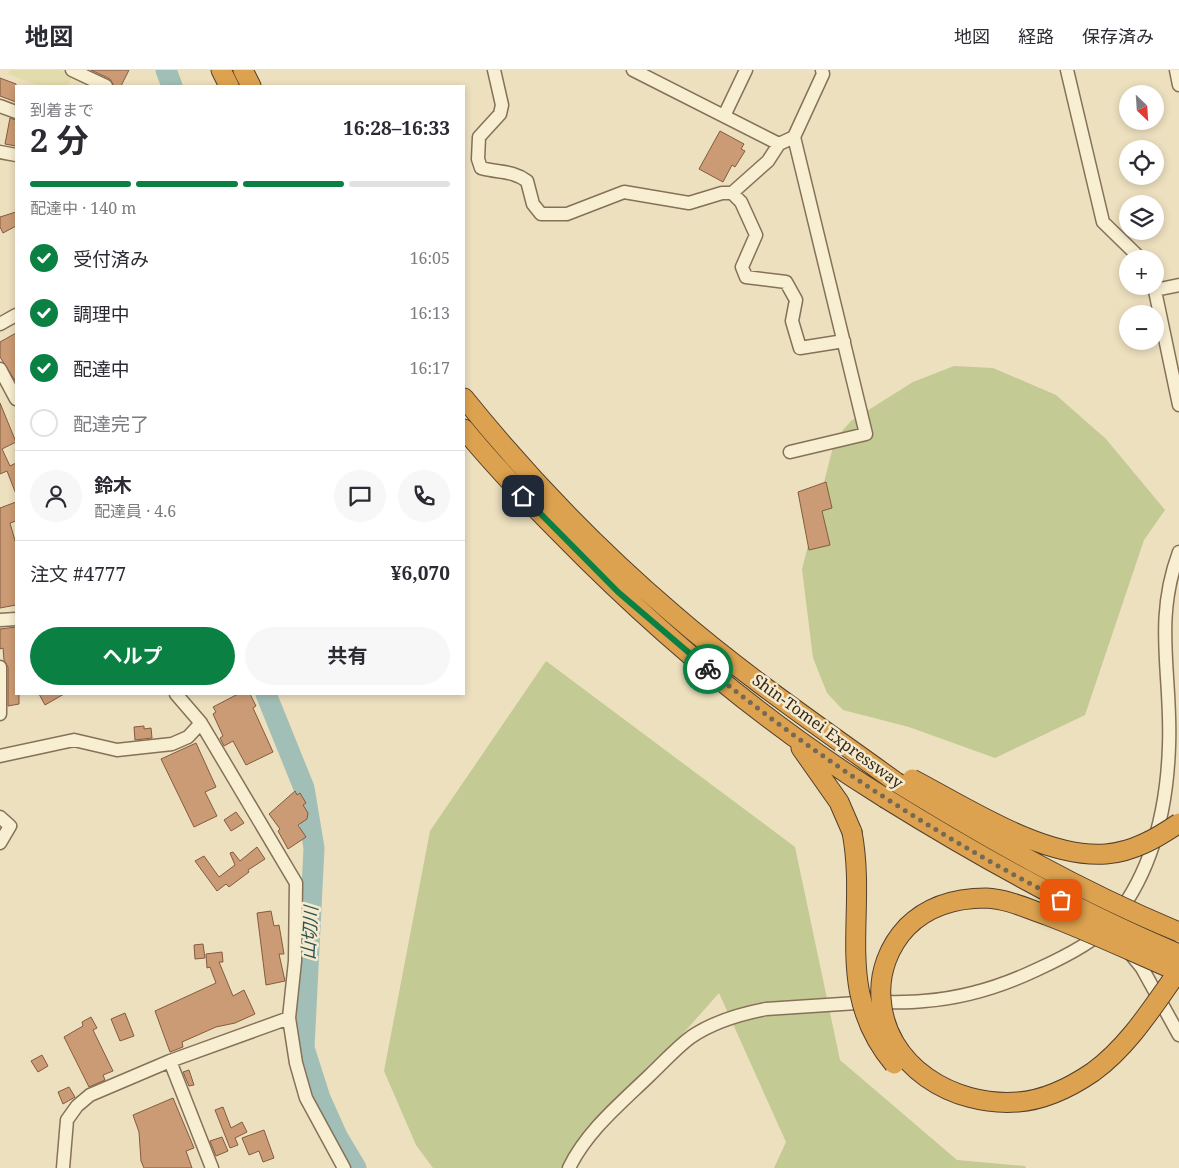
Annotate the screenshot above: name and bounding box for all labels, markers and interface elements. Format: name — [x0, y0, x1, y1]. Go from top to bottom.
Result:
text: 地図 — [25, 19, 73, 52]
text: 地図 — [954, 24, 990, 48]
text: 経路 — [1018, 24, 1054, 48]
text: 保存済み — [1082, 24, 1154, 48]
north arrow — [1119, 85, 1164, 130]
map controls — [1119, 85, 1164, 350]
text: 到着まで — [30, 99, 94, 121]
text: 16:28–16:33 — [343, 115, 450, 141]
text: 2 分 — [30, 118, 88, 161]
button: locate — [1119, 140, 1164, 185]
button: layers — [1119, 195, 1164, 240]
text: 配達中 · 140 m — [30, 197, 136, 219]
icon: check — [30, 244, 58, 272]
text: 受付済み — [73, 246, 149, 272]
text: 16:05 — [410, 247, 450, 269]
button: + — [1119, 250, 1164, 295]
icon: check — [30, 299, 58, 327]
text: 調理中 — [73, 301, 130, 327]
text: 16:13 — [410, 302, 450, 324]
button: − — [1119, 305, 1164, 350]
icon: check — [30, 354, 58, 382]
text: 配達中 — [73, 356, 130, 382]
text: 16:17 — [410, 357, 450, 379]
text: 配達完了 — [73, 411, 149, 437]
button: person — [30, 470, 82, 522]
button: chat — [334, 470, 386, 522]
button: phone — [398, 470, 450, 522]
text: 鈴木 — [94, 472, 132, 498]
pin — [502, 475, 544, 517]
icon: home — [509, 482, 537, 510]
text: 配達員 · 4.6 — [94, 500, 176, 522]
text: ¥6,070 — [391, 560, 450, 586]
text: 注文 #4777 — [30, 561, 126, 587]
button: ヘルプ — [30, 627, 235, 685]
button: 共有 — [245, 627, 450, 685]
courier — [683, 644, 733, 694]
icon: bike — [694, 655, 722, 683]
street label: Shin-Tomei Expressway — [748, 669, 909, 794]
pin — [1040, 879, 1082, 921]
icon: bag — [1047, 886, 1075, 914]
water label: 山切川 — [296, 903, 323, 961]

